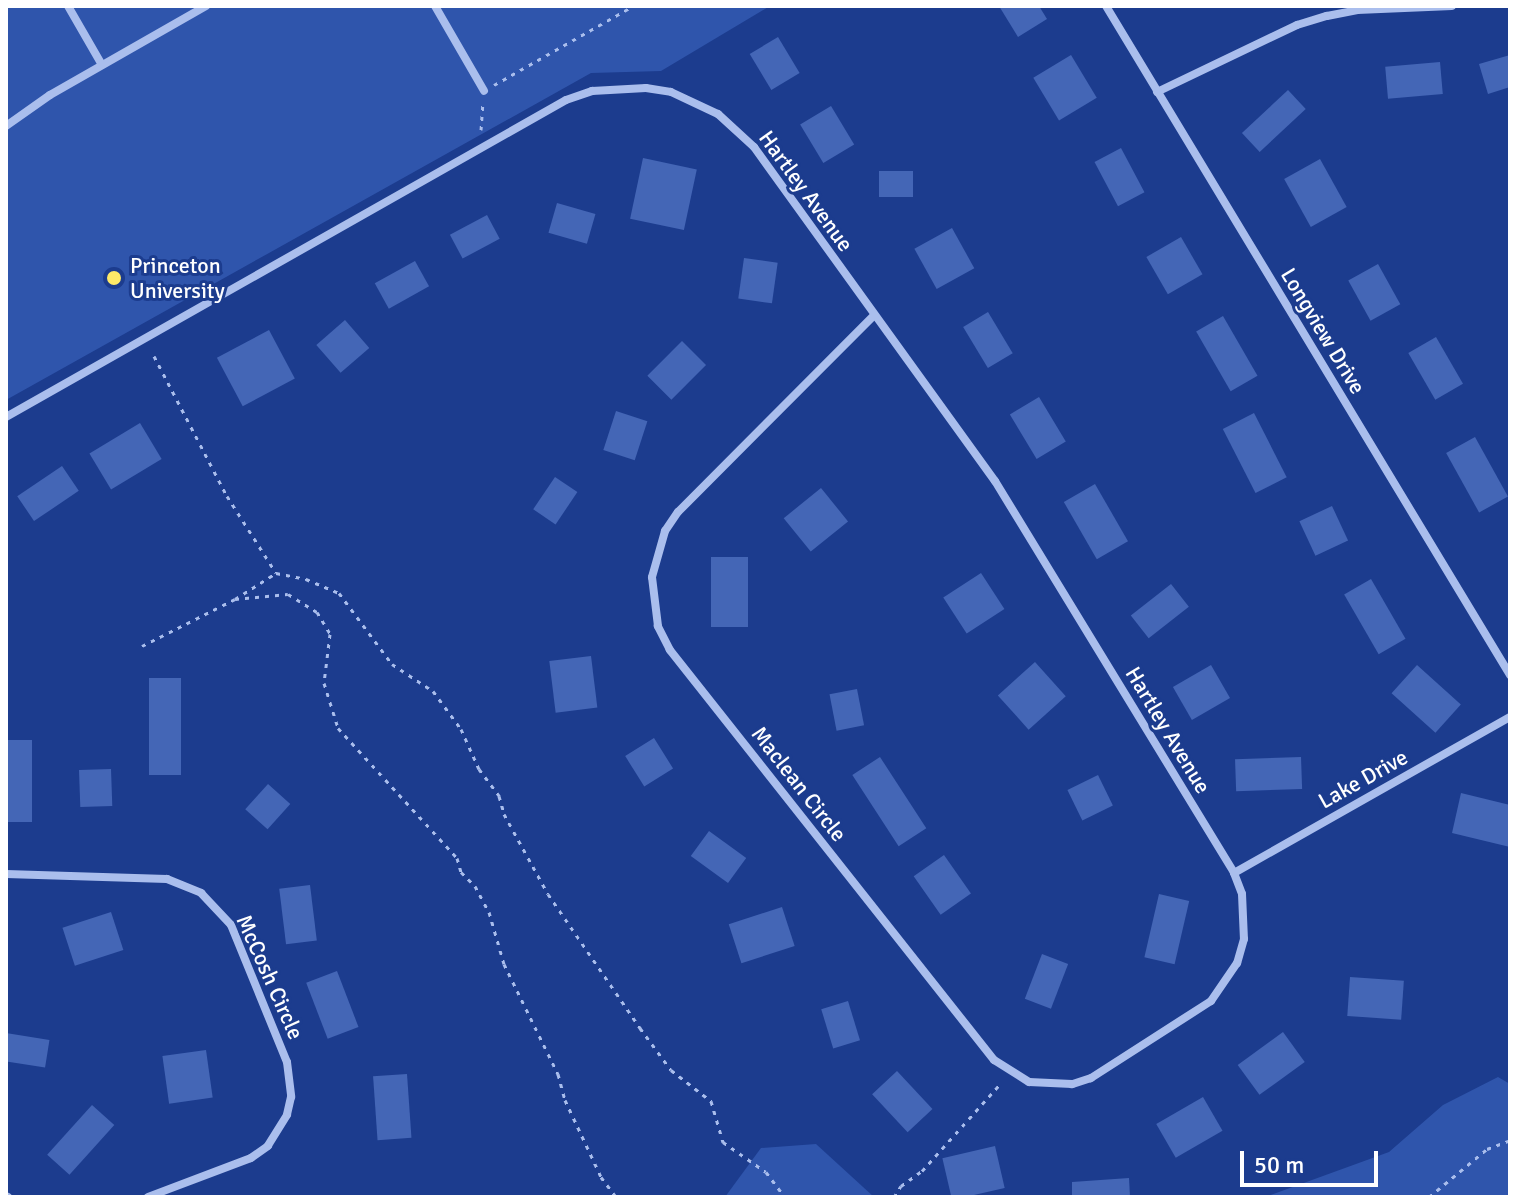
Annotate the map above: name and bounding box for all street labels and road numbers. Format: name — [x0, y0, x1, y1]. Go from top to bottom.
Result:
street label: Hartley Avenue — [753, 125, 859, 257]
street label: Longview Drive — [1275, 263, 1371, 399]
street label: Hartley Avenue — [1120, 662, 1216, 798]
street label: Maclean Circle — [746, 721, 852, 847]
street label: Lake Drive — [1314, 744, 1412, 814]
street label: McCosh Circle — [231, 911, 309, 1043]

